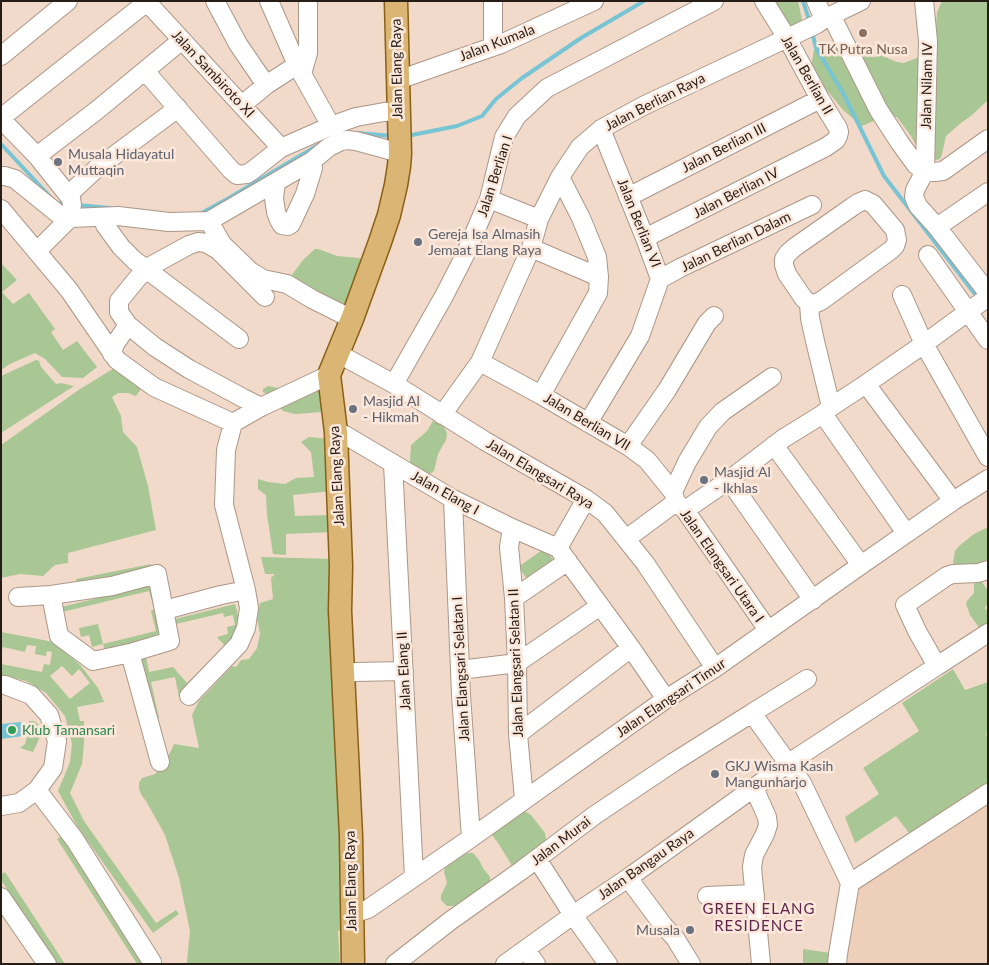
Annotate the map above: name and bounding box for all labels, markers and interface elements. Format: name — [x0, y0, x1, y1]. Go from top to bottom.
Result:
street label: Jalan Elang Raya — [388, 19, 406, 119]
street label: Jalan Kumala — [457, 21, 537, 65]
street label: Jalan Sambiroto XI — [168, 27, 258, 121]
marker: TK Putra Nusa — [857, 27, 869, 39]
street label: Jalan Berlian II — [778, 32, 836, 118]
place label: TK Putra Nusa — [818, 41, 908, 57]
street label: Jalan Nilam IV — [918, 42, 936, 130]
street label: Jalan Berlian Raya — [602, 70, 708, 134]
street label: Jalan Berlian III — [679, 120, 769, 176]
street label: Jalan Berlian I — [474, 133, 516, 219]
place label: Musala Hidayatul Muttaqin — [68, 146, 174, 178]
marker: Musala Hidayatul Muttaqin — [52, 156, 64, 168]
street label: Jalan Berlian IV — [690, 164, 782, 222]
street label: Jalan Berlian VI — [614, 176, 664, 270]
street label: Jalan Berlian Dalam — [678, 208, 794, 276]
place label: Gereja Isa Almasih Jemaat Elang Raya — [428, 226, 541, 258]
marker: Gereja Isa Almasih Jemaat Elang Raya — [412, 236, 424, 248]
street label: Jalan Berlian VII — [541, 390, 633, 454]
place label: Masjid Al - Hikmah — [363, 393, 420, 426]
marker: Masjid Al - Hikmah — [347, 403, 359, 415]
street label: Jalan Elang Raya — [326, 425, 348, 527]
street label: Jalan Elangsari Raya — [483, 435, 597, 513]
place label: Masjid Al - Ikhlas — [714, 464, 771, 497]
street label: Jalan Elang I — [408, 467, 482, 519]
marker: Masjid Al - Ikhlas — [698, 474, 710, 486]
street label: Jalan Elangsari Utara I — [677, 506, 767, 626]
street label: Jalan Elangsari Selatan II — [505, 588, 527, 738]
street label: Jalan Elangsari Selatan I — [449, 596, 473, 742]
street label: Jalan Elang II — [394, 631, 414, 711]
street label: Jalan Elangsari Timur — [613, 655, 729, 741]
place label: Klub Tamansari — [22, 722, 115, 738]
marker: Klub Tamansari — [6, 724, 18, 736]
place label: GKJ Wisma Kasih Mangunharjo — [725, 758, 833, 790]
marker: GKJ Wisma Kasih Mangunharjo — [709, 768, 721, 780]
street label: Jalan Murai — [528, 813, 594, 869]
street label: Jalan Bangau Raya — [595, 825, 697, 903]
street label: Jalan Elang Raya — [342, 831, 360, 931]
district label: GREEN ELANG RESIDENCE — [701, 900, 817, 935]
place label: Musala — [636, 922, 680, 938]
marker: Musala — [684, 924, 696, 936]

